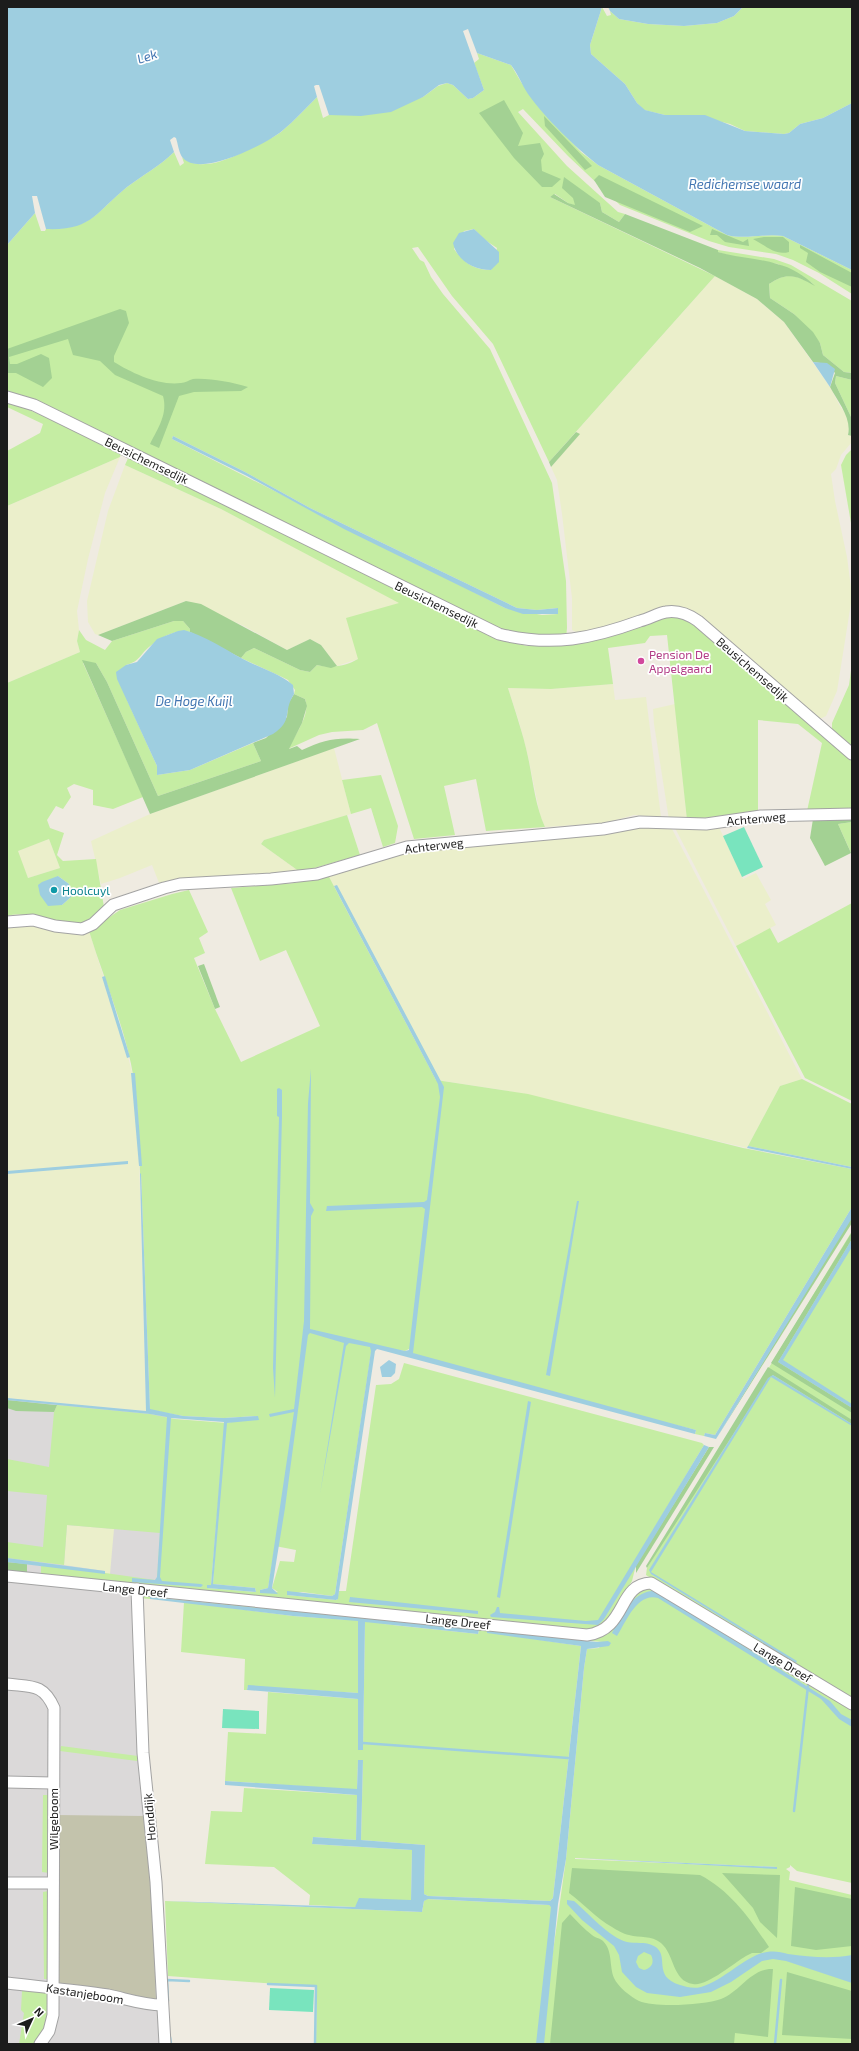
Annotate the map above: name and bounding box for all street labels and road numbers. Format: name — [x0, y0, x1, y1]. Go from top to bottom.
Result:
street label: Beusichemsedijk — [103, 434, 191, 487]
street label: Beusichemsedijk — [393, 578, 481, 631]
street label: Beusichemsedijk — [713, 634, 792, 705]
street label: Achterweg — [726, 808, 786, 828]
street label: Achterweg — [404, 834, 464, 856]
street label: Lange Dreef — [102, 1579, 169, 1599]
street label: Lange Dreef — [425, 1611, 492, 1631]
street label: Lange Dreef — [751, 1639, 815, 1685]
street label: Wilgeboom — [46, 1788, 60, 1850]
street label: Honddijk — [140, 1793, 159, 1841]
street label: Kastanjeboom — [45, 1980, 125, 2007]

